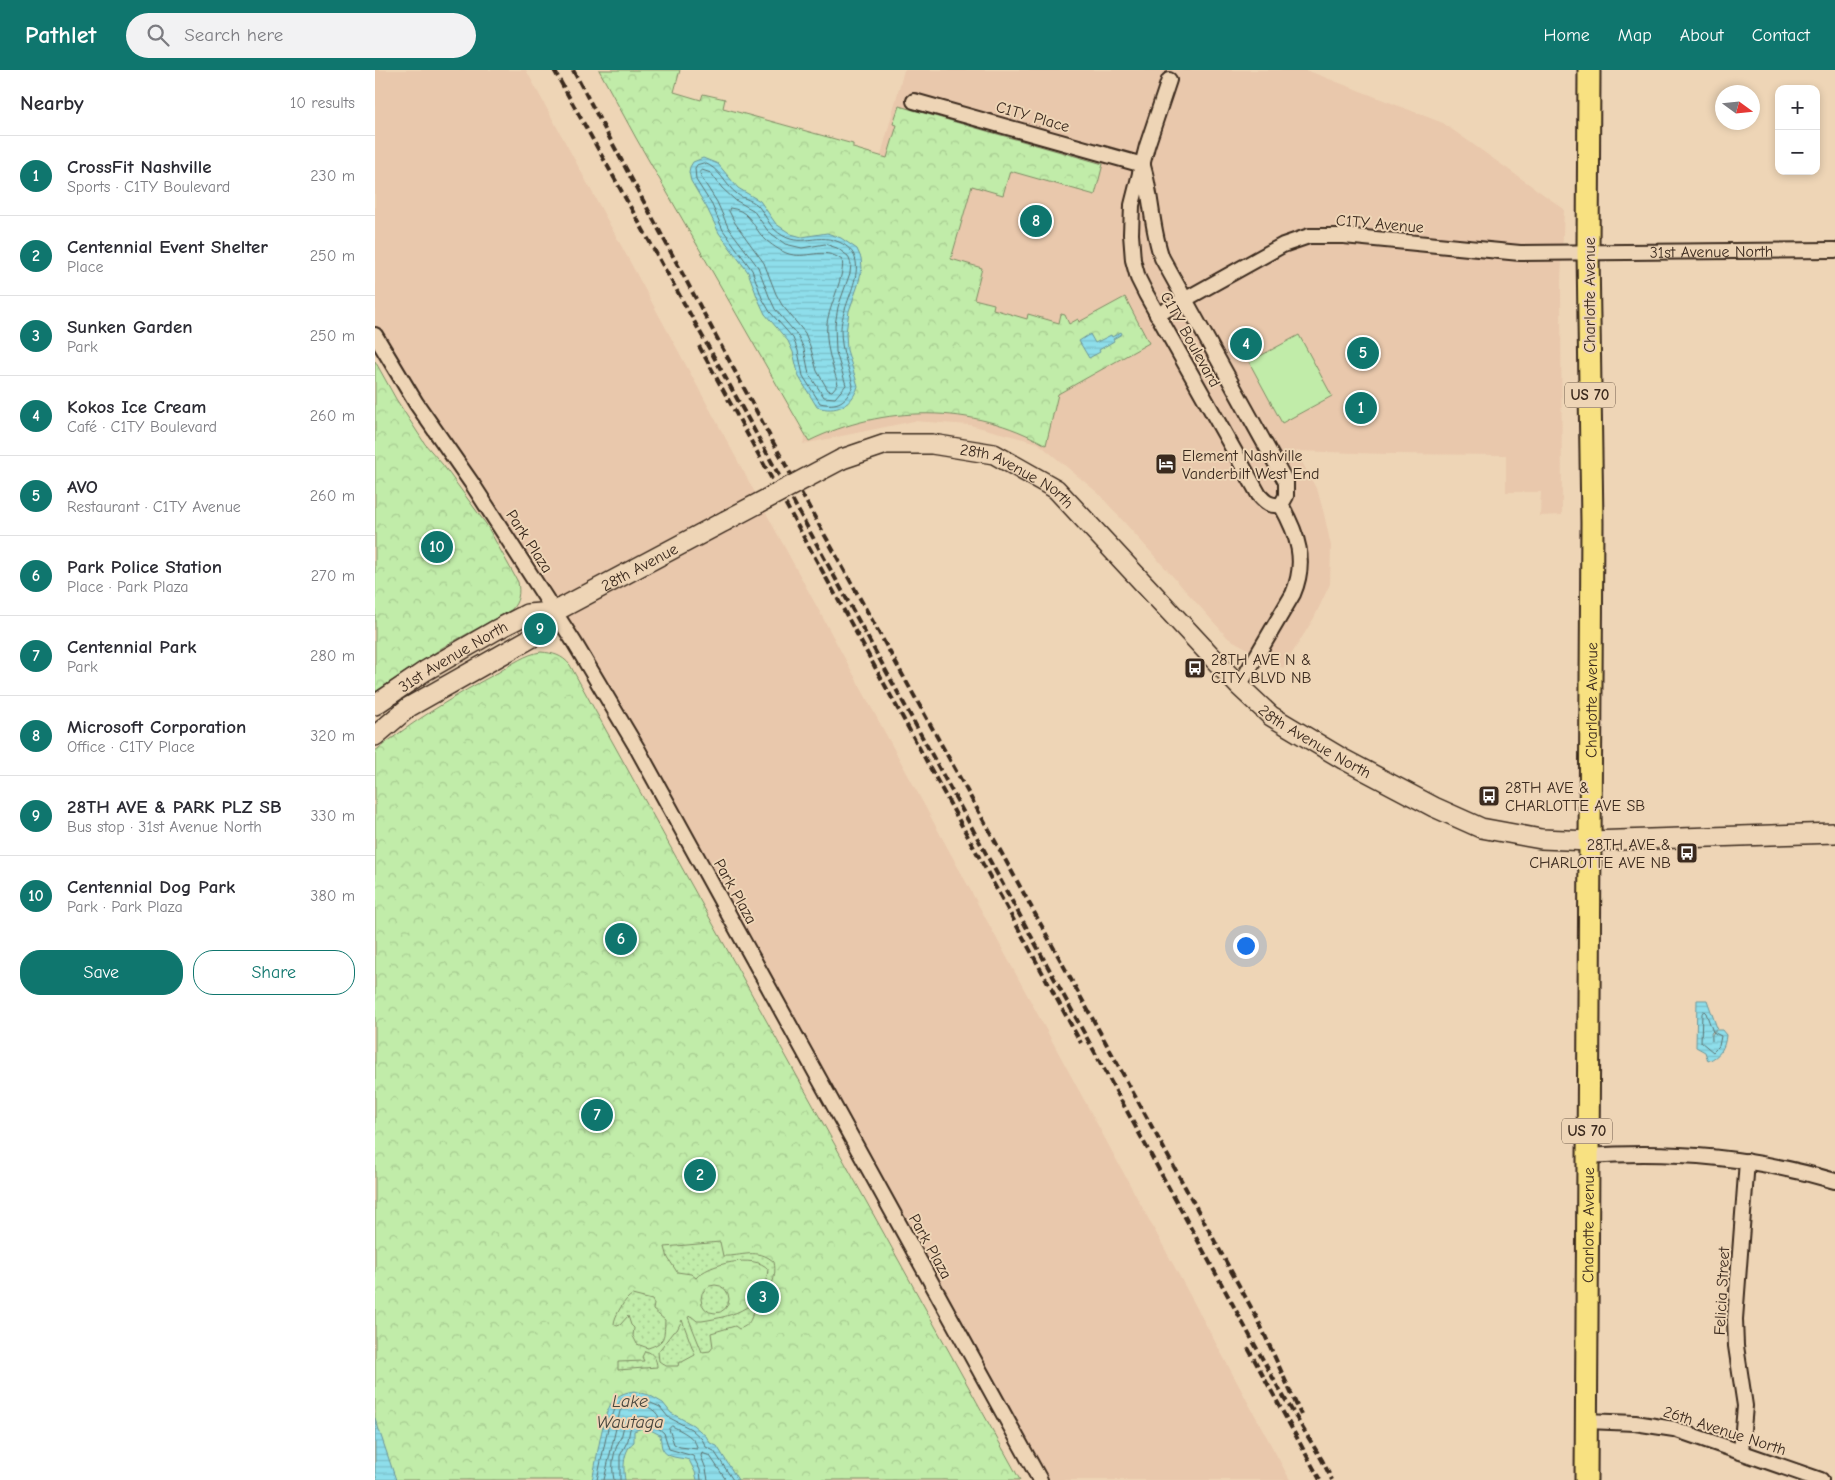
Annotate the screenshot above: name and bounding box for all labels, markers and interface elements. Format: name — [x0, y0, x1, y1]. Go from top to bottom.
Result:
search box — [126, 13, 476, 58]
text: Pathlet — [25, 21, 96, 49]
icon: search — [144, 21, 172, 49]
text: Search here — [184, 24, 283, 46]
text: Home — [1543, 25, 1590, 46]
text: Map — [1618, 25, 1652, 46]
text: About — [1680, 25, 1724, 46]
text: Contact — [1752, 25, 1810, 46]
north arrow — [1715, 85, 1760, 130]
map controls — [1775, 85, 1820, 175]
button: + — [1775, 85, 1820, 130]
text: Nearby — [20, 91, 84, 115]
text: 10 results — [290, 94, 355, 112]
street label: C1TY Place — [994, 98, 1072, 136]
button: − — [1775, 130, 1820, 175]
text: CrossFit Nashville — [67, 156, 212, 178]
text: 1 — [33, 167, 39, 185]
text: 230 m — [310, 167, 355, 185]
text: Sports · C1TY Boulevard — [67, 178, 230, 196]
pin: 8 — [1020, 202, 1052, 240]
street label: C1TY Avenue — [1335, 211, 1425, 237]
text: Centennial Event Shelter — [67, 236, 268, 258]
street label: Charlotte Avenue — [1581, 237, 1599, 353]
street label: 31st Avenue North — [1650, 243, 1773, 262]
text: 2 — [32, 247, 40, 265]
text: 250 m — [310, 247, 355, 265]
text: Place — [67, 258, 103, 276]
street label: C1TY Boulevard — [1156, 289, 1224, 390]
text: Sunken Garden — [67, 316, 193, 338]
pin: 4 — [1230, 325, 1262, 363]
text: 3 — [32, 327, 40, 345]
text: 250 m — [310, 327, 355, 345]
pin: 5 — [1347, 334, 1379, 372]
text: Park — [67, 338, 98, 356]
road number: US 70 — [1565, 382, 1615, 408]
pin: 1 — [1345, 389, 1377, 427]
text: Kokos Ice Cream — [67, 396, 206, 418]
text: 4 — [32, 407, 40, 425]
text: 260 m — [310, 407, 355, 425]
text: Café · C1TY Boulevard — [67, 418, 217, 436]
street label: 28th Avenue North — [959, 441, 1077, 512]
place label: Element Nashville Vanderbilt West End — [1182, 447, 1320, 483]
hotel icon: Element Nashville Vanderbilt West End — [1154, 452, 1178, 476]
text: AVO — [67, 476, 98, 498]
text: 5 — [32, 487, 40, 505]
text: 260 m — [310, 487, 355, 505]
text: Restaurant · C1TY Avenue — [67, 498, 241, 516]
street label: Park Plaza — [502, 507, 556, 576]
pin: 10 — [421, 528, 453, 566]
street label: 28th Avenue — [598, 540, 681, 595]
text: Park Police Station — [67, 556, 222, 578]
text: 6 — [32, 567, 40, 585]
text: 270 m — [311, 567, 355, 585]
text: Place · Park Plaza — [67, 578, 189, 596]
pin: 9 — [524, 610, 556, 648]
street label: 31st Avenue North — [395, 618, 511, 696]
text: Centennial Park — [67, 636, 196, 658]
street label: Charlotte Avenue — [1583, 642, 1601, 758]
text: 7 — [32, 647, 40, 665]
text: 280 m — [310, 647, 355, 665]
place label: 28TH AVE N & CITY BLVD NB — [1211, 651, 1312, 687]
bus stop icon: 28TH AVE N & CITY BLVD NB — [1183, 656, 1207, 680]
text: Park — [67, 658, 98, 676]
street label: 28th Avenue North — [1255, 701, 1374, 782]
text: Microsoft Corporation — [67, 716, 246, 738]
text: 8 — [32, 727, 40, 745]
text: 320 m — [310, 727, 355, 745]
text: Office · C1TY Place — [67, 738, 195, 756]
place label: 28TH AVE & CHARLOTTE AVE SB — [1505, 779, 1645, 815]
bus stop icon: 28TH AVE & CHARLOTTE AVE SB — [1477, 784, 1501, 808]
text: 28TH AVE & PARK PLZ SB — [67, 796, 282, 818]
text: 9 — [32, 807, 40, 825]
text: 330 m — [310, 807, 355, 825]
text: Bus stop · 31st Avenue North — [67, 818, 262, 836]
place label: 28TH AVE & CHARLOTTE AVE NB — [1529, 836, 1671, 872]
bus stop icon: 28TH AVE & CHARLOTTE AVE NB — [1675, 841, 1699, 865]
street label: Park Plaza — [710, 856, 760, 927]
text: Centennial Dog Park — [67, 876, 235, 898]
text: 10 — [28, 887, 44, 905]
text: 380 m — [310, 887, 355, 905]
text: Park · Park Plaza — [67, 898, 183, 916]
pin: 6 — [605, 920, 637, 958]
your location — [1233, 933, 1259, 959]
button: Save — [20, 950, 183, 995]
button: Share — [193, 950, 355, 995]
pin: 7 — [581, 1096, 613, 1134]
road number: US 70 — [1562, 1118, 1612, 1144]
pin: 2 — [684, 1156, 716, 1194]
street label: Charlotte Avenue — [1579, 1167, 1598, 1283]
street label: Park Plaza — [905, 1211, 955, 1282]
street label: Felicia Street — [1711, 1246, 1733, 1336]
pin: 3 — [747, 1278, 779, 1316]
water label: Lake Wautaga — [597, 1391, 663, 1433]
street label: 26th Avenue North — [1661, 1403, 1788, 1459]

